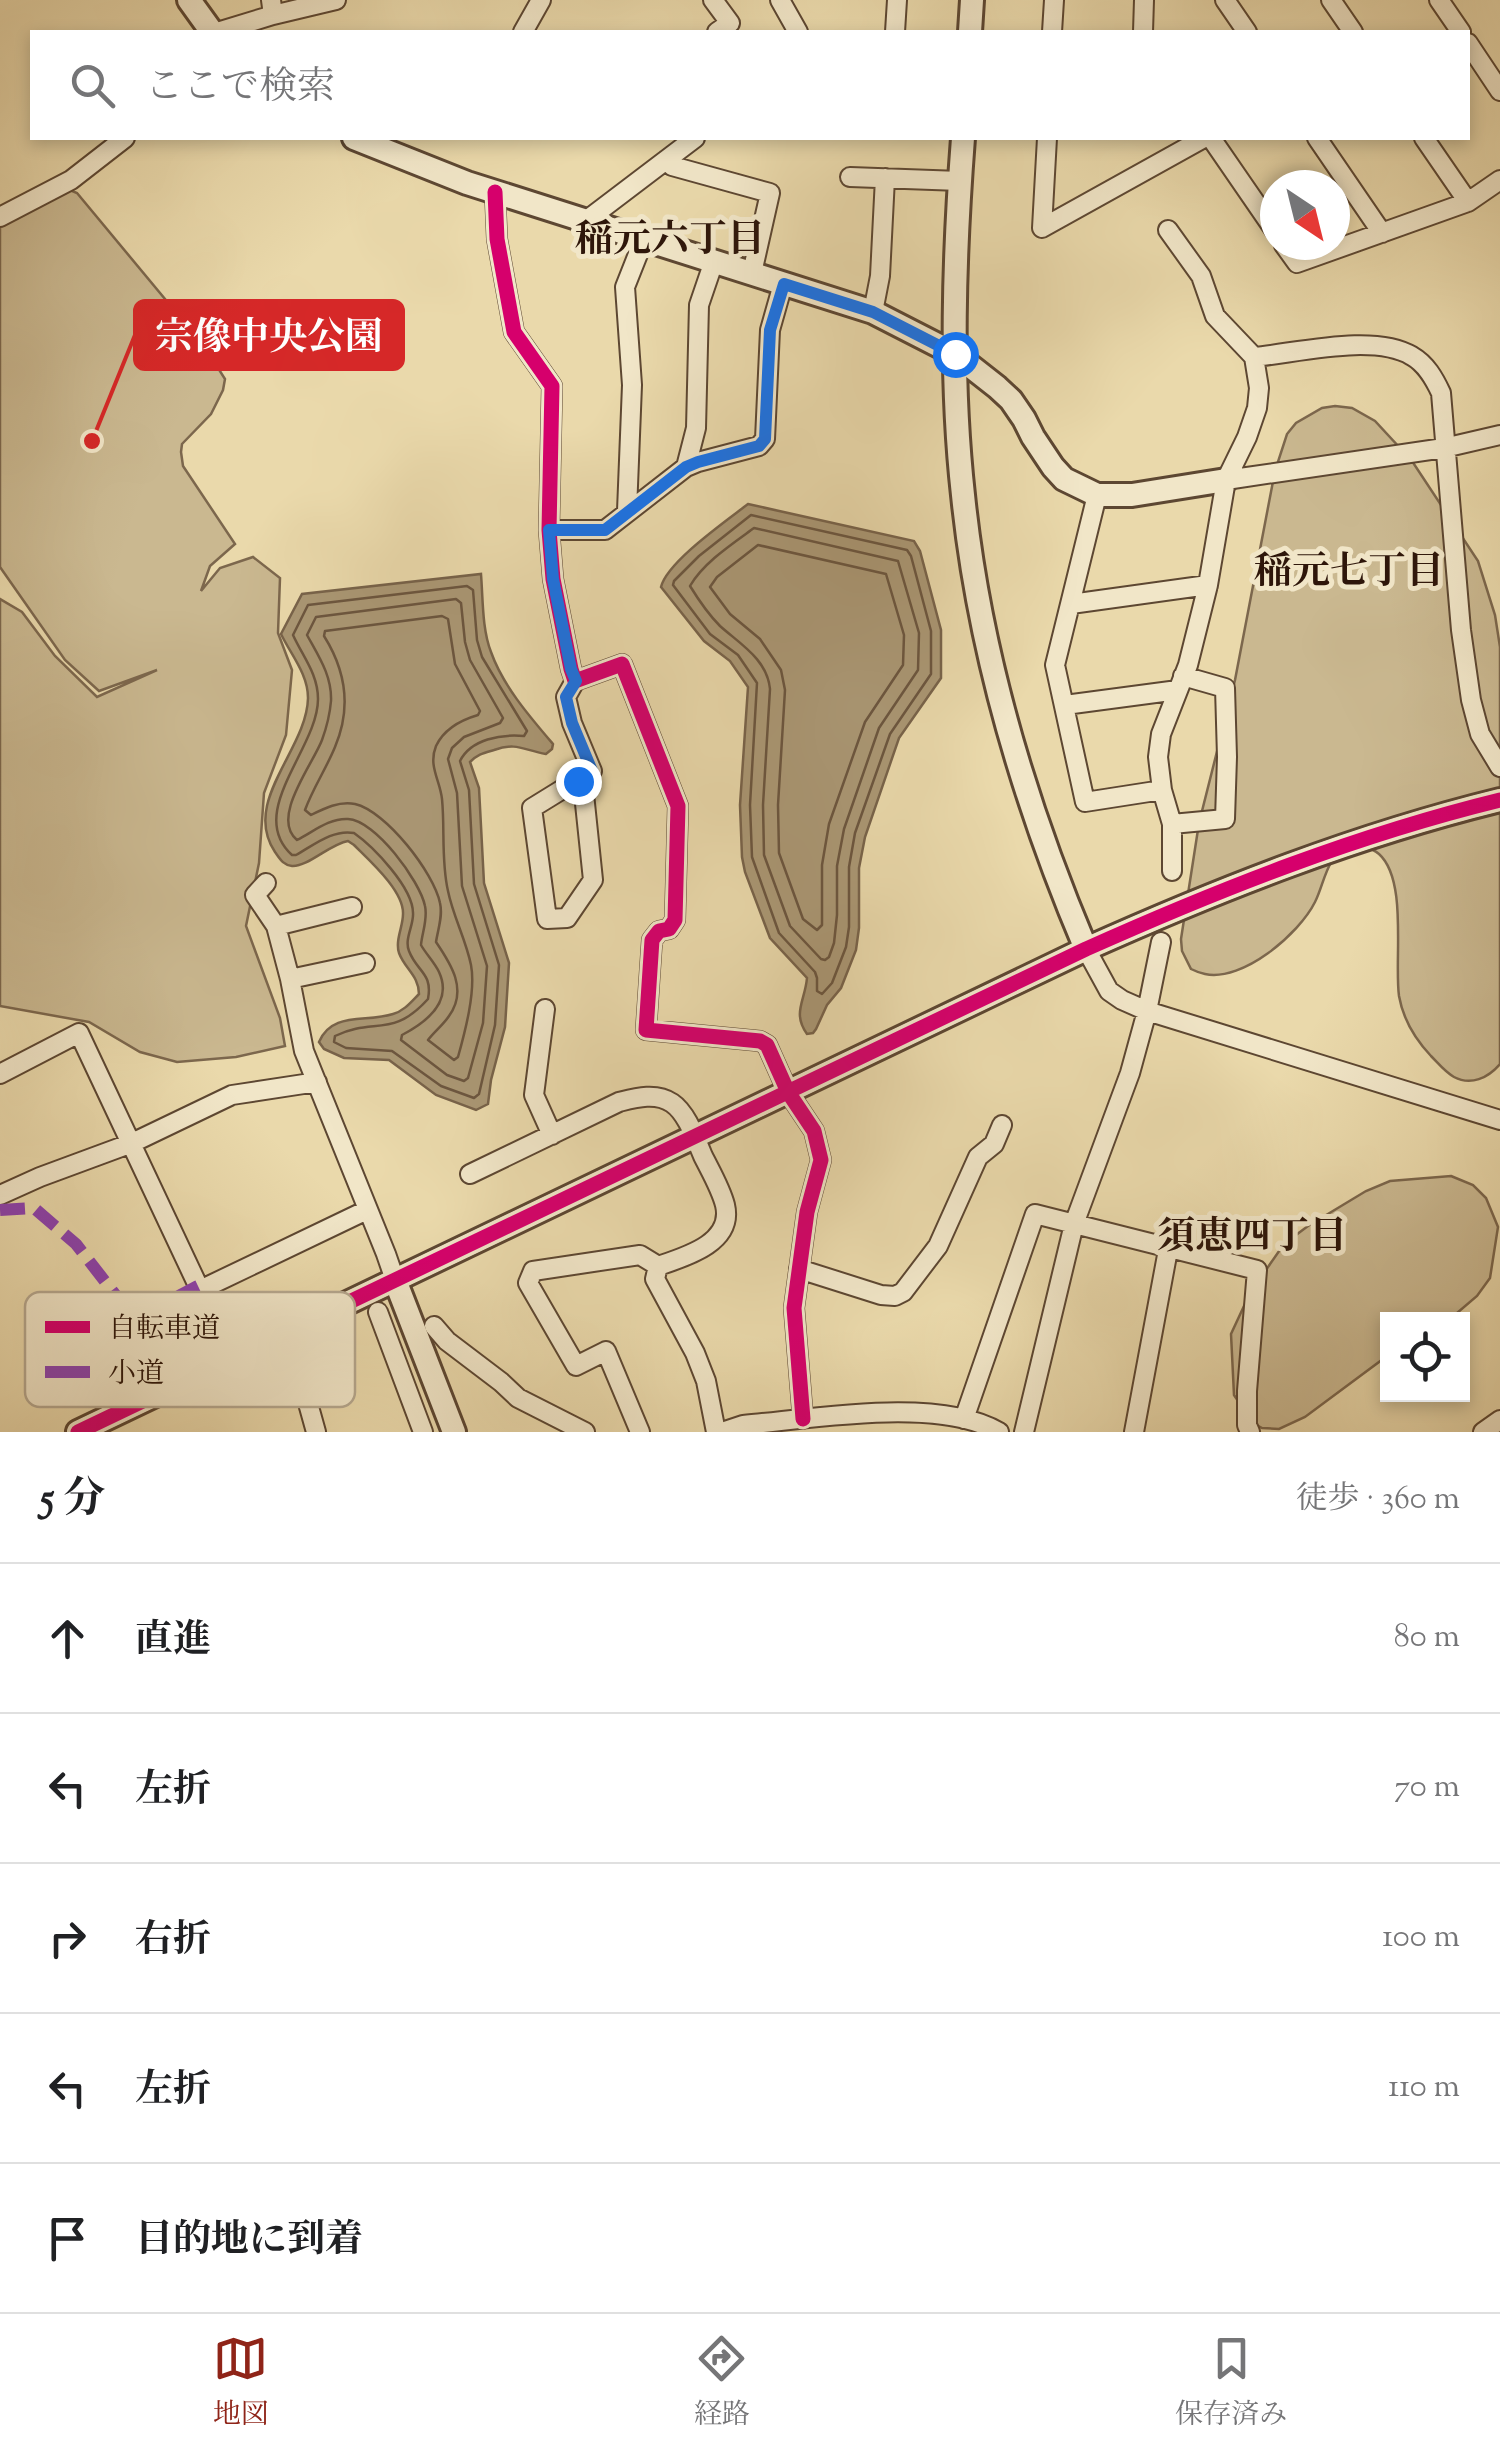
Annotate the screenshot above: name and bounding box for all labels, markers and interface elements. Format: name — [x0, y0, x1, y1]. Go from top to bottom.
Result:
search box — [30, 30, 1470, 140]
icon: search — [65, 58, 120, 113]
text: ここで検索 — [145, 62, 335, 116]
north arrow — [1260, 170, 1350, 260]
district label: 稲元六丁目 — [575, 215, 765, 269]
callout: 宗像中央公園 — [135, 301, 403, 369]
text: 宗像中央公園 — [155, 313, 383, 367]
route start — [933, 332, 979, 378]
district label: 稲元七丁目 — [1254, 547, 1444, 601]
route end — [556, 759, 602, 805]
district label: 須恵四丁目 — [1157, 1212, 1347, 1266]
legend — [25, 1292, 355, 1407]
text: 自転車道 — [108, 1310, 220, 1350]
map controls — [1380, 1312, 1470, 1402]
button: locate — [1380, 1312, 1470, 1402]
text: 小道 — [108, 1355, 164, 1395]
text: 5 分 — [40, 1471, 105, 1531]
text: 徒歩 · 360 m — [1296, 1477, 1460, 1523]
icon: ahead — [40, 1611, 95, 1666]
text: 直進 — [135, 1615, 211, 1669]
text: 80 m — [1394, 1615, 1460, 1661]
icon: left — [40, 1761, 95, 1816]
text: 左折 — [135, 1765, 211, 1819]
text: 70 m — [1394, 1765, 1460, 1811]
icon: right — [40, 1911, 95, 1966]
text: 右折 — [135, 1915, 211, 1969]
text: 100 m — [1382, 1915, 1460, 1961]
icon: left — [40, 2061, 95, 2116]
text: 左折 — [135, 2065, 211, 2119]
text: 110 m — [1388, 2065, 1460, 2111]
icon: arrive — [40, 2211, 95, 2266]
text: 目的地に到着 — [135, 2215, 363, 2269]
tab: 地図 — [213, 2331, 269, 2436]
tab: 経路 — [694, 2331, 750, 2436]
tab: 保存済み — [1175, 2331, 1287, 2436]

